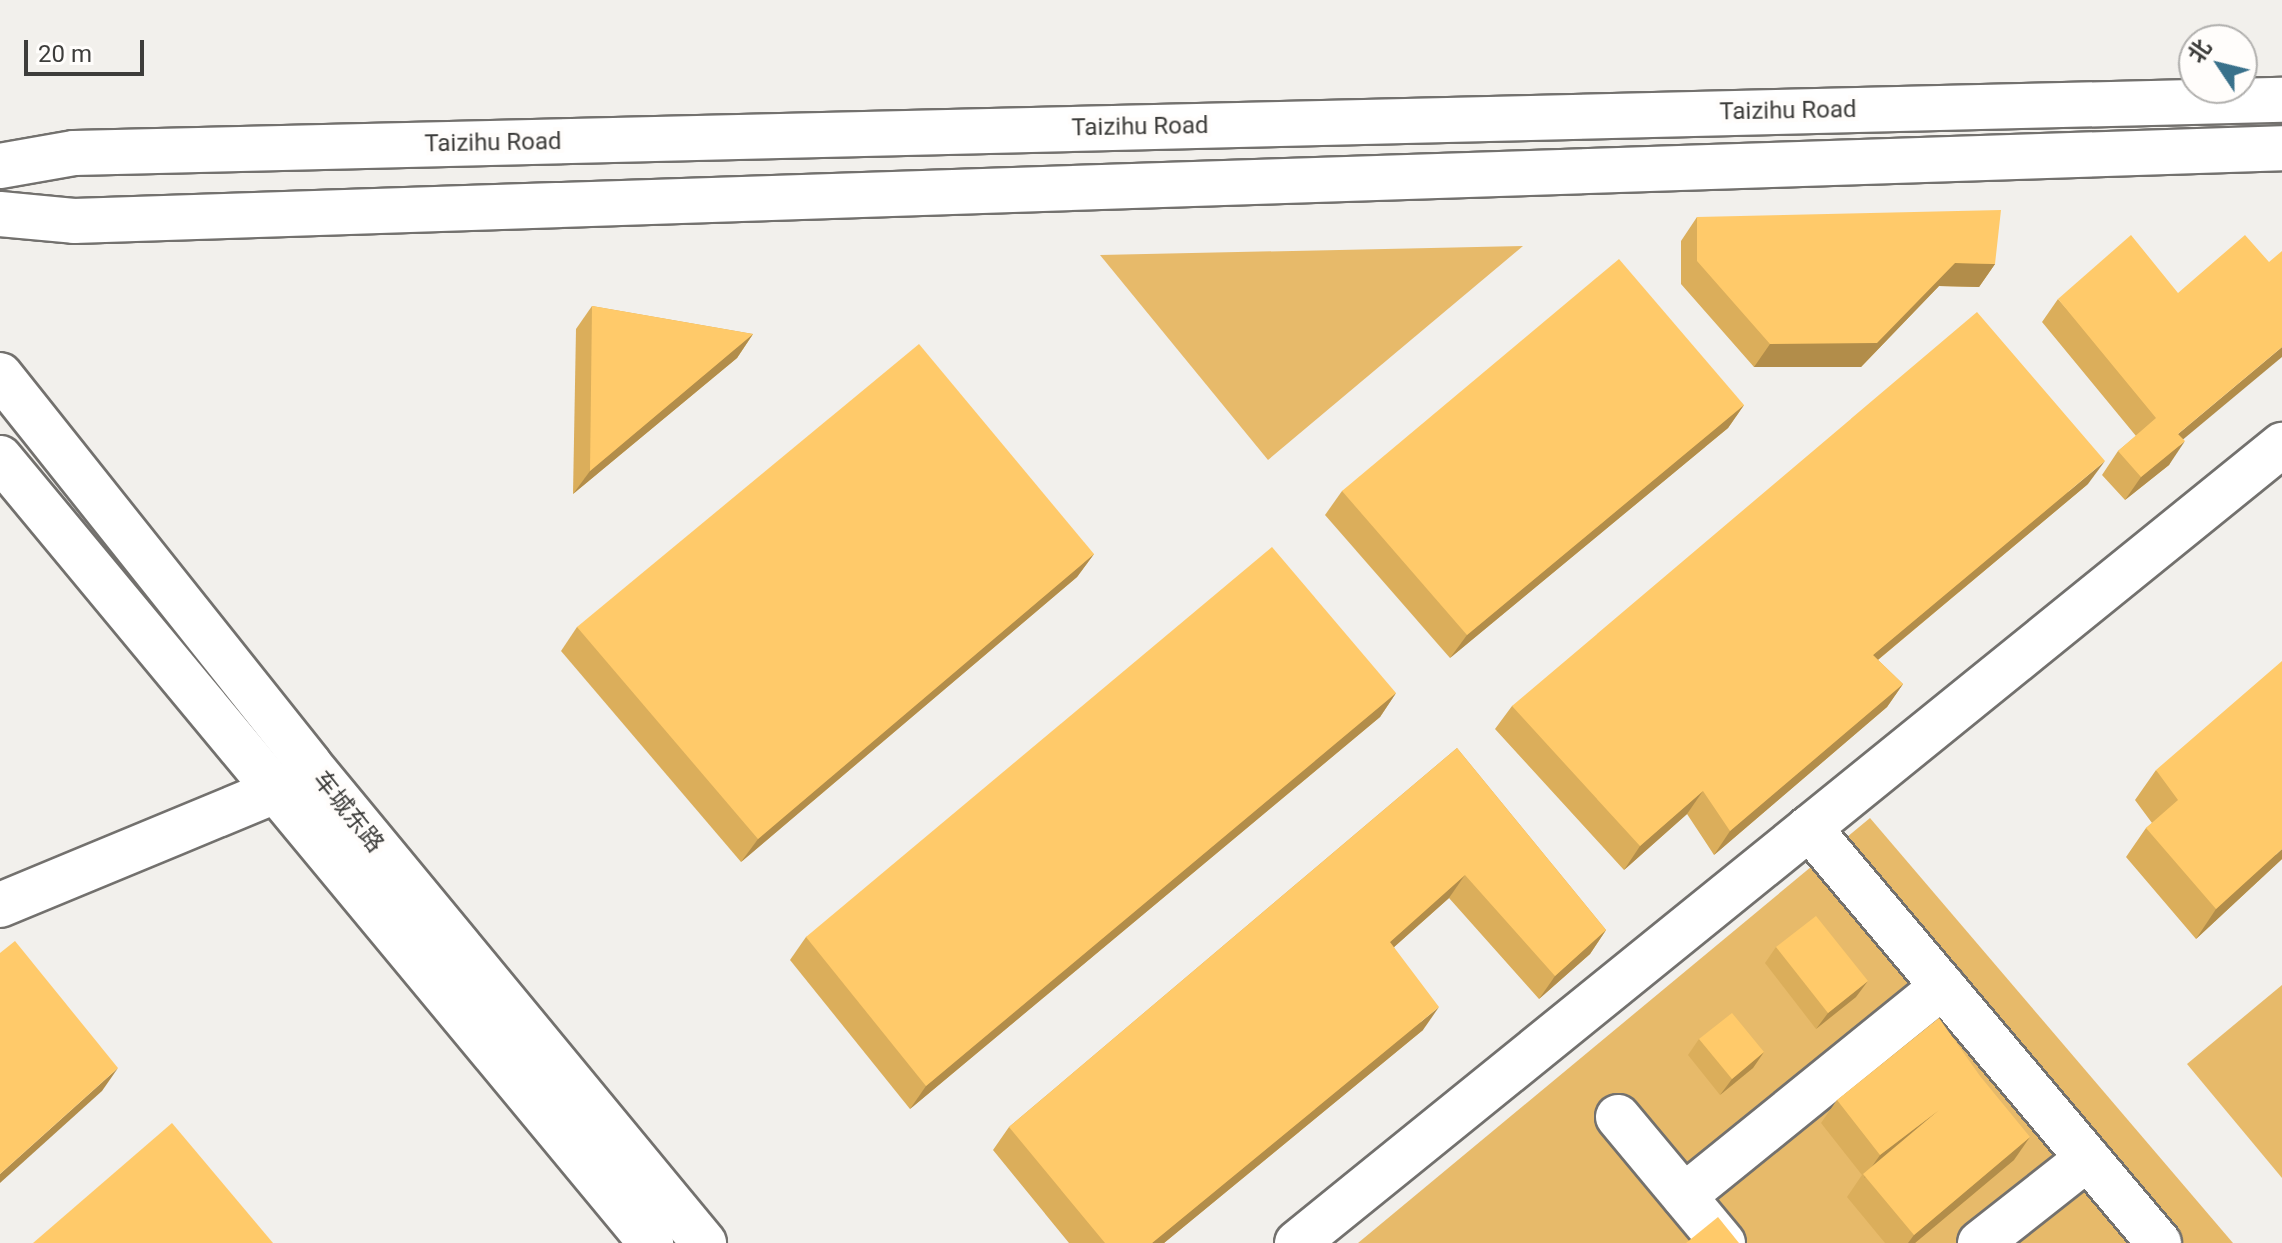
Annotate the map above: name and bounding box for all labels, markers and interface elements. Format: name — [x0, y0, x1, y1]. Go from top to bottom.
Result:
scale bar — [28, 24, 148, 74]
north arrow — [2178, 24, 2258, 104]
text: 北 — [2183, 35, 2216, 67]
text: 20 m — [38, 40, 92, 68]
street label: Taizihu Road — [1719, 95, 1857, 127]
street label: Taizihu Road — [1071, 111, 1209, 143]
street label: Taizihu Road — [424, 127, 562, 159]
street label: 车城东路 — [307, 766, 389, 858]

